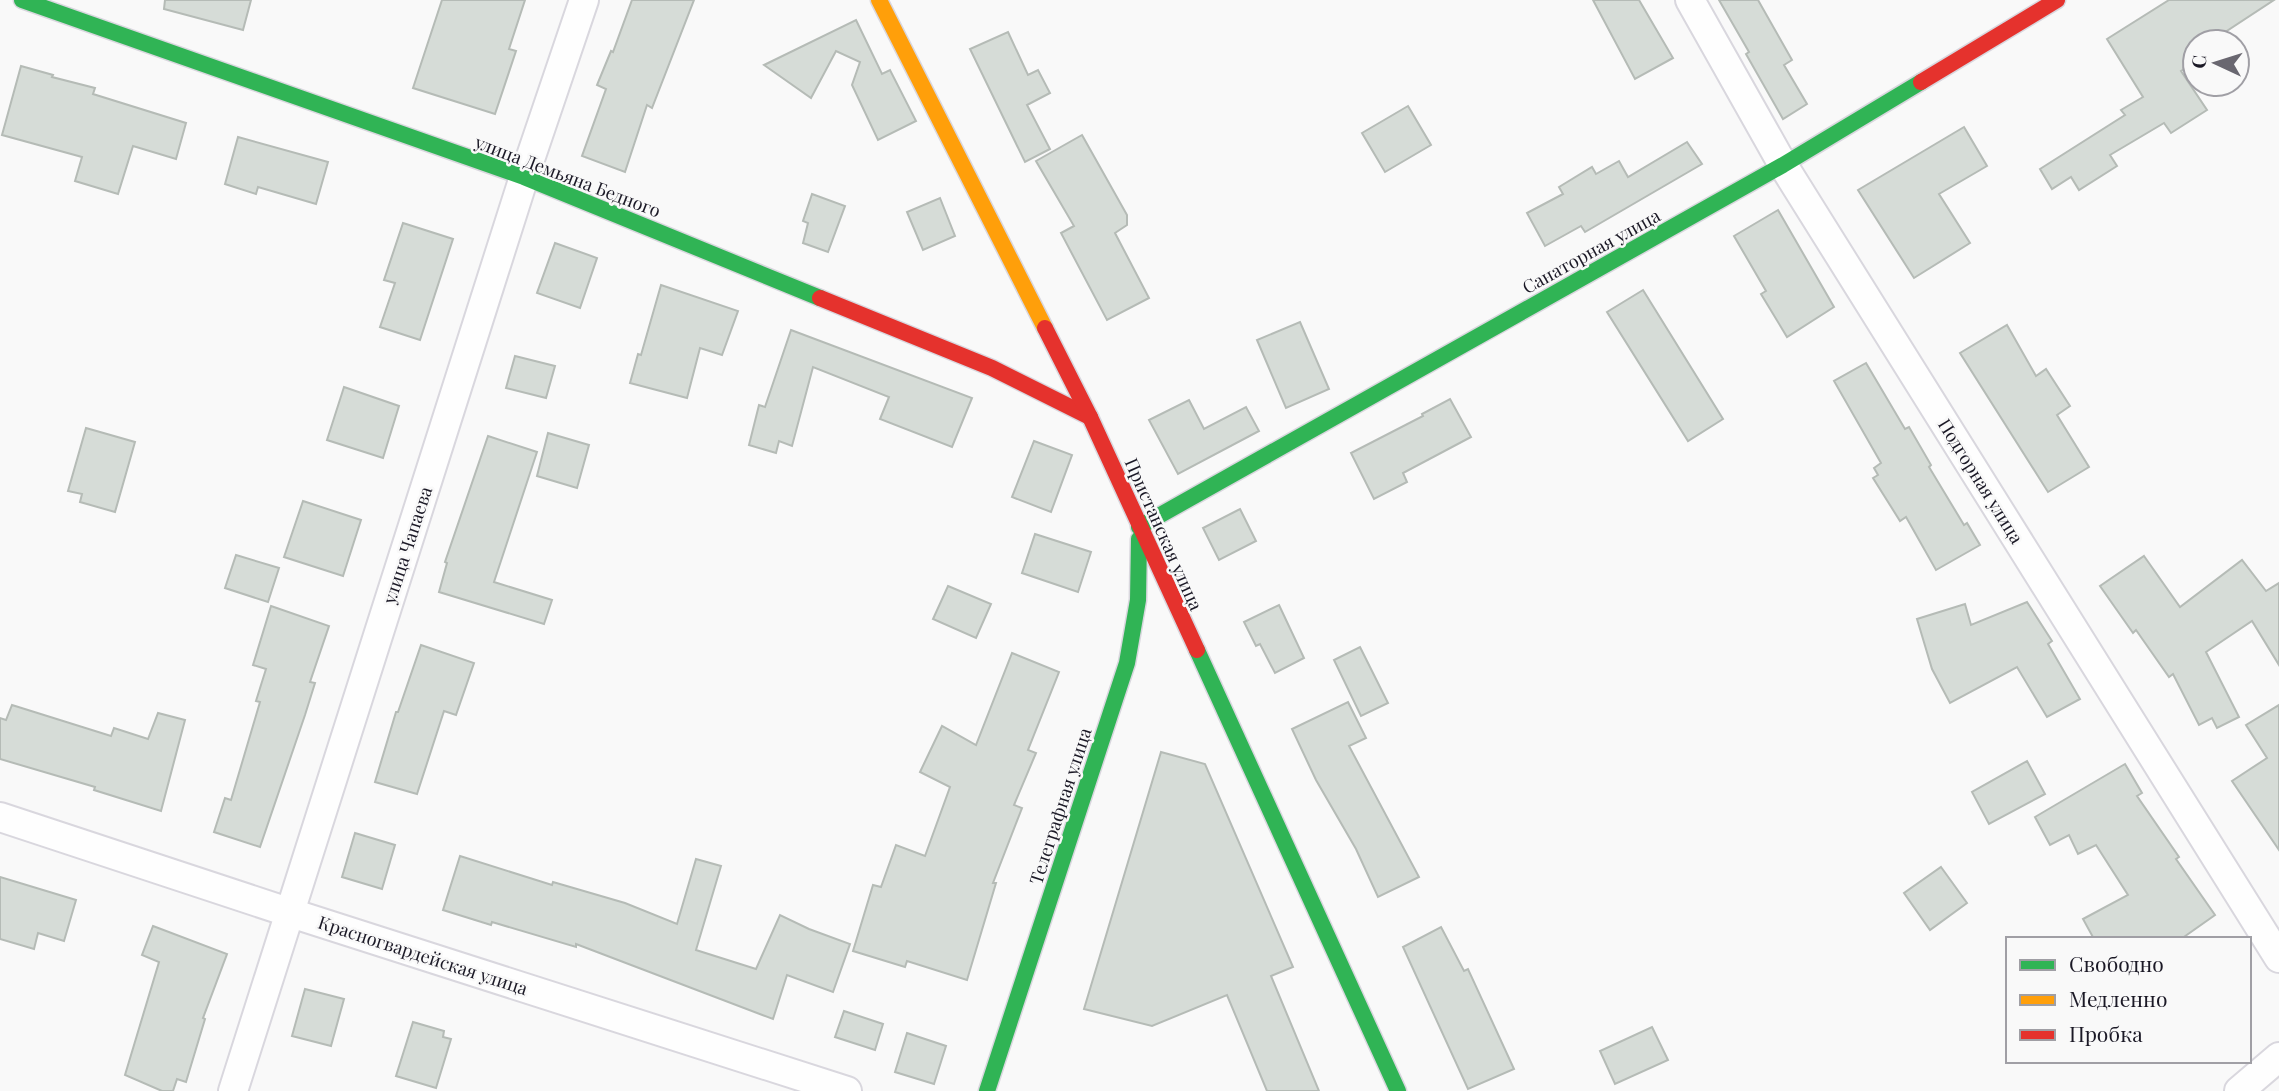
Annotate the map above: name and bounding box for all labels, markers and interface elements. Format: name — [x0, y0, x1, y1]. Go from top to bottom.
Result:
north arrow — [2181, 28, 2251, 98]
text: С — [2185, 54, 2211, 69]
street label: улица Демьяна Бедного — [471, 129, 664, 223]
street label: Санаторная улица — [1518, 203, 1664, 299]
street label: Подгорная улица — [1933, 414, 2029, 548]
street label: Пристанская улица — [1120, 454, 1208, 614]
street label: улица Чапаева — [376, 483, 437, 608]
street label: Телеграфная улица — [1023, 725, 1097, 887]
street label: Красногвардейская улица — [315, 910, 531, 1000]
legend — [2006, 937, 2251, 1063]
text: Свободно — [2069, 949, 2164, 977]
text: Медленно — [2069, 984, 2167, 1012]
text: Пробка — [2069, 1019, 2143, 1047]

